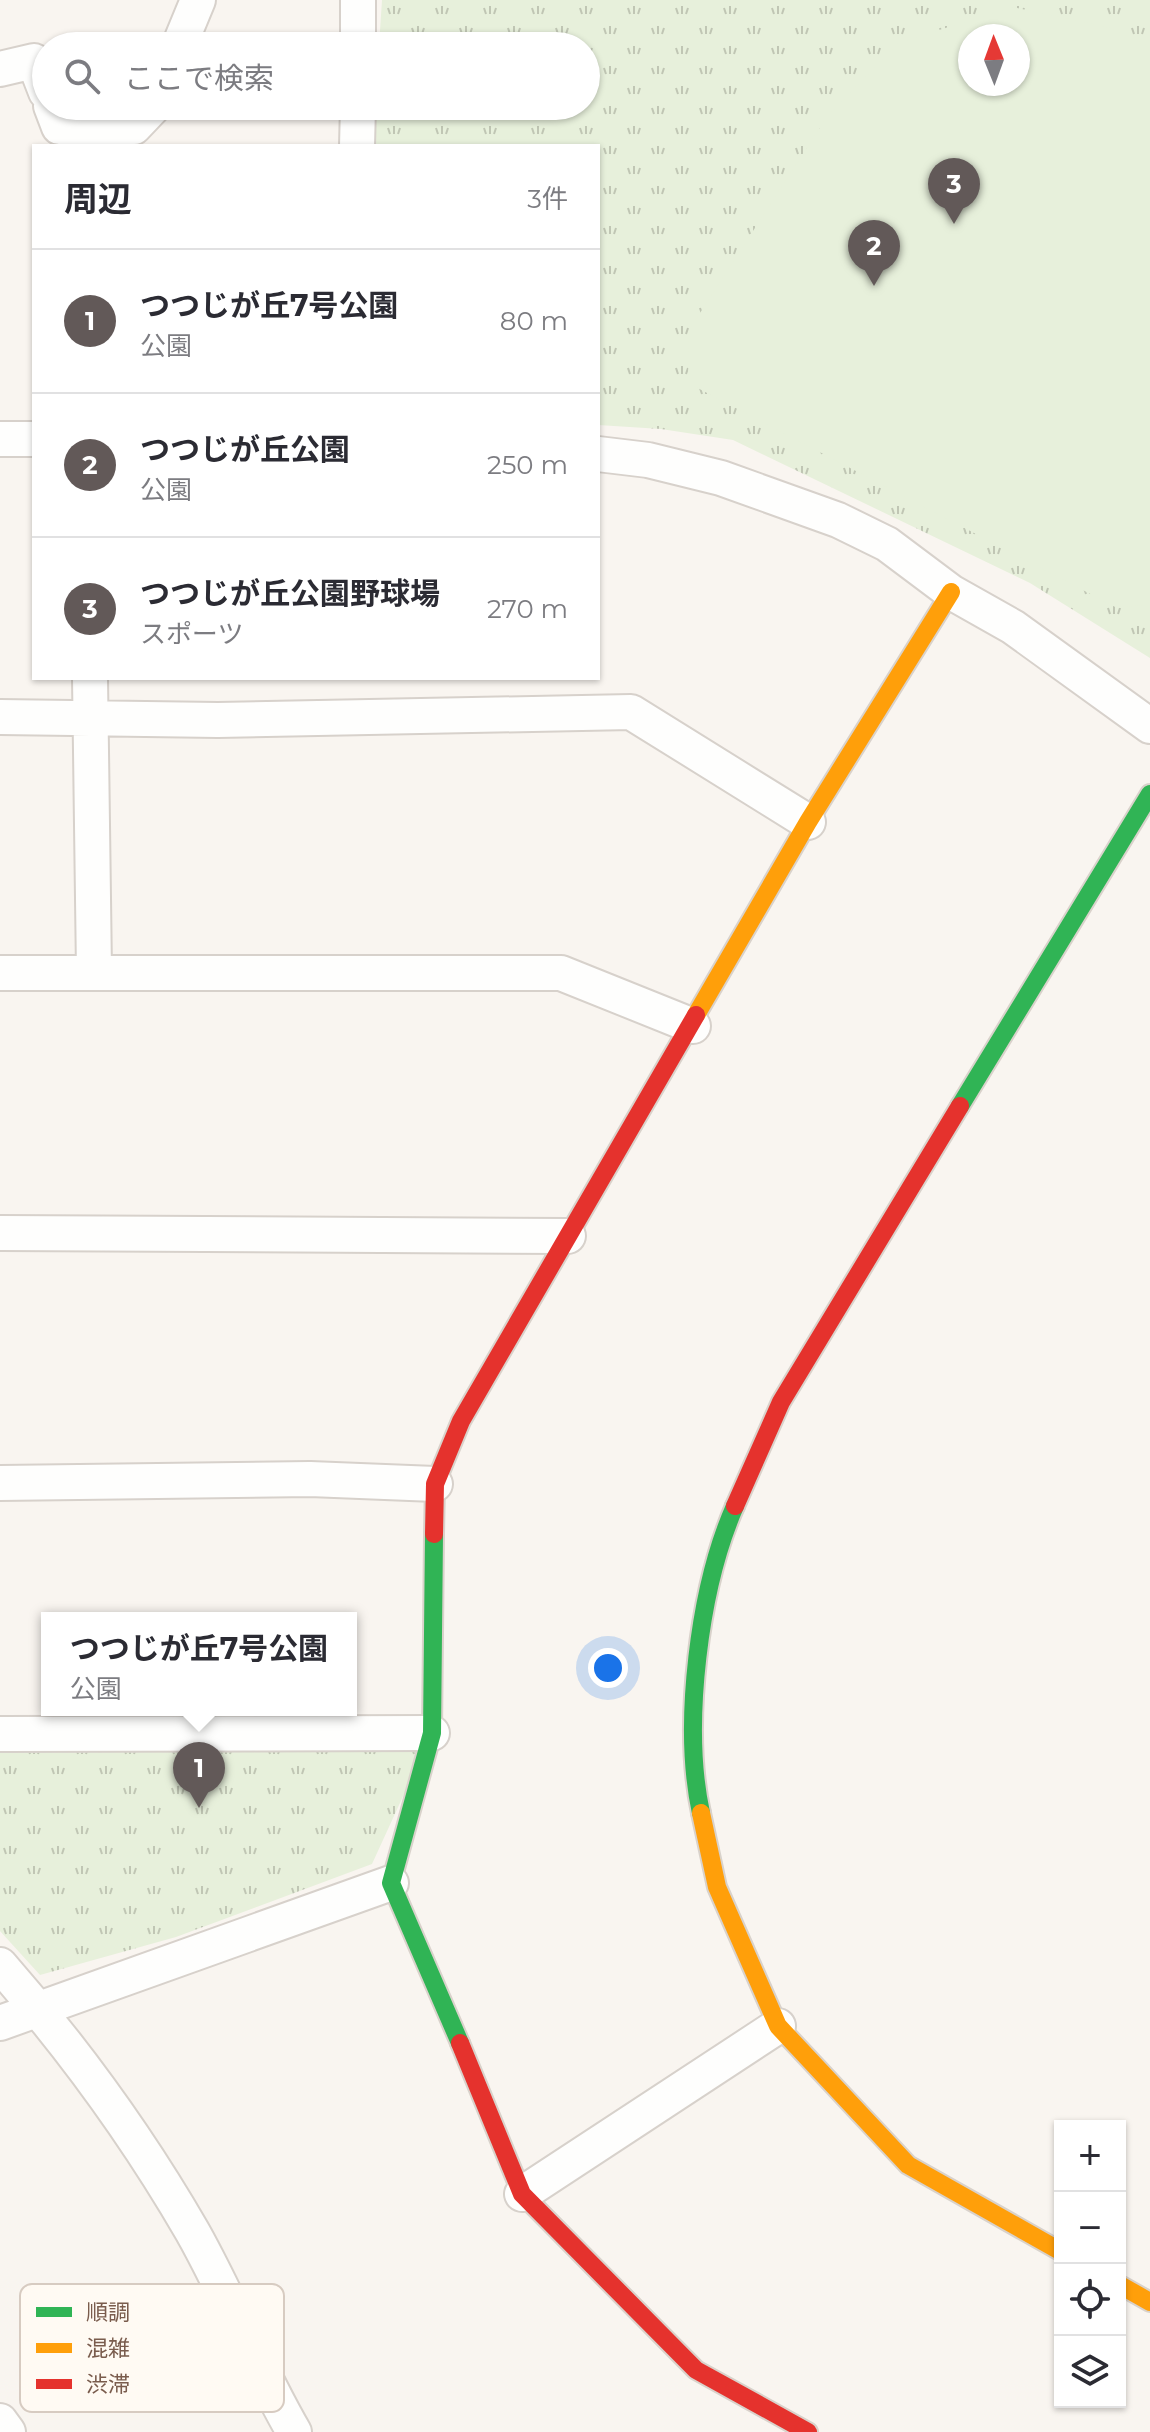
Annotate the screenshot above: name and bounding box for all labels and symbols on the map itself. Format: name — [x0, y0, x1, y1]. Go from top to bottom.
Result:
north arrow — [958, 24, 1030, 96]
pin: 3 — [928, 158, 980, 224]
pin: 2 — [848, 220, 900, 286]
your location — [588, 1648, 628, 1688]
pin: 1 — [173, 1742, 225, 1808]
legend — [20, 2284, 284, 2412]
text: 順調 — [86, 2299, 130, 2326]
text: 混雑 — [86, 2335, 130, 2362]
text: 渋滞 — [86, 2371, 130, 2398]

